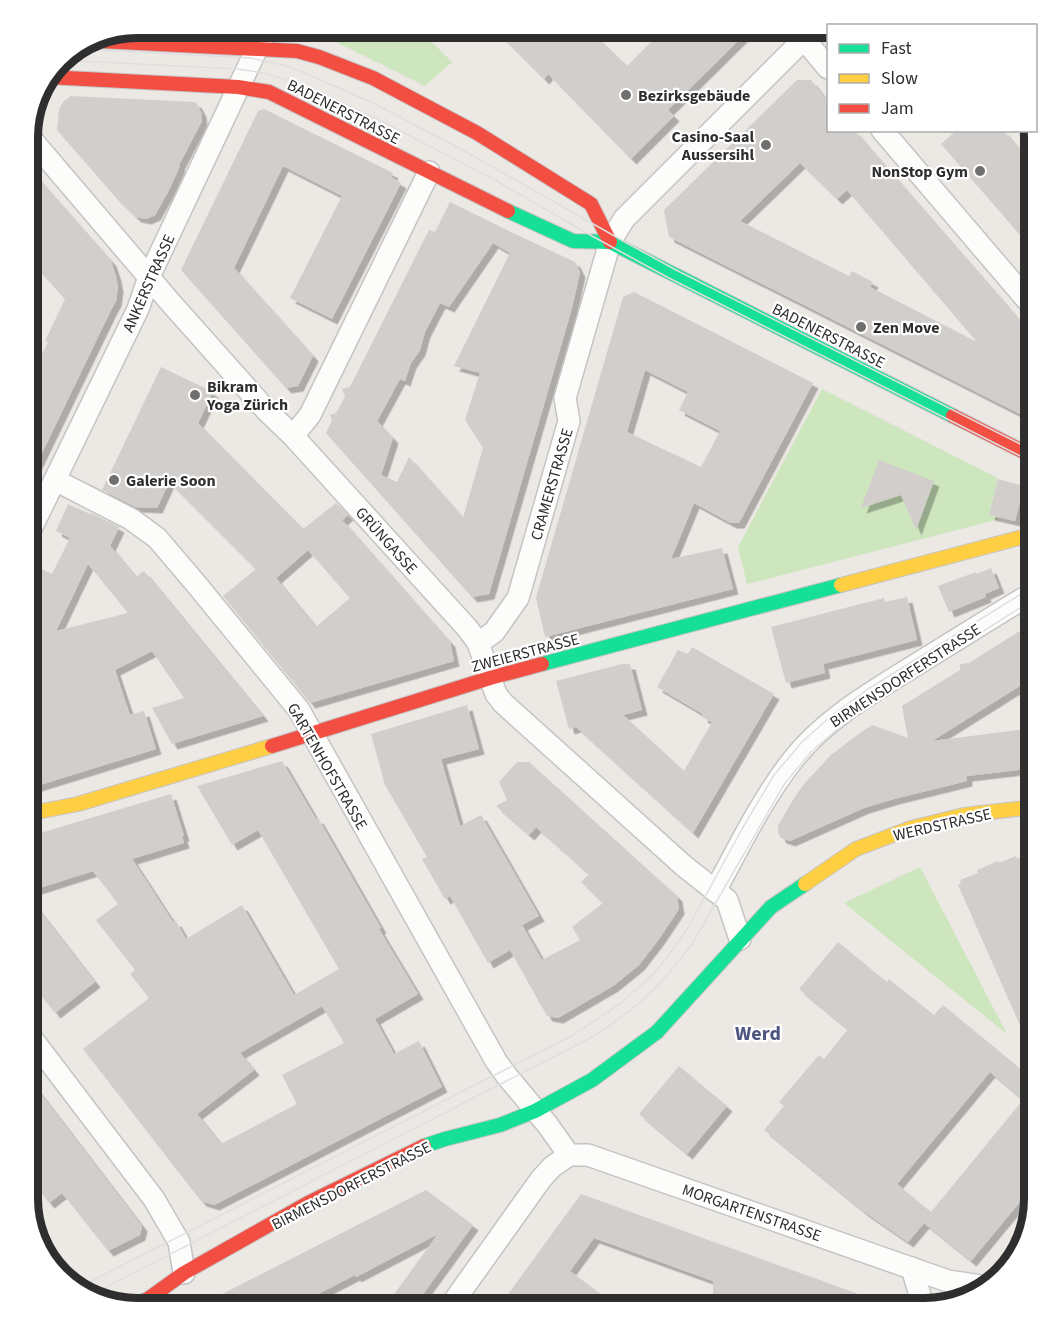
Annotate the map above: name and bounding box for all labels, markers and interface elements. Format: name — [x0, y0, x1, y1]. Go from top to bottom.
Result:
legend — [827, 24, 1037, 132]
text: Fast — [881, 36, 912, 61]
text: Slow — [881, 66, 918, 91]
street label: BADENERSTRASSE — [283, 74, 404, 150]
place label: Bezirksgebäude — [638, 85, 750, 107]
marker: Bezirksgebäude — [619, 88, 633, 102]
text: Jam — [881, 96, 914, 121]
place label: Casino-Saal Aussersihl — [671, 126, 754, 166]
marker: Casino-Saal Aussersihl — [759, 138, 773, 152]
place label: NonStop Gym — [872, 161, 968, 183]
marker: NonStop Gym — [973, 164, 987, 178]
street label: ANKERSTRASSE — [117, 231, 180, 336]
street label: BADENERSTRASSE — [768, 298, 889, 374]
place label: Zen Move — [873, 317, 940, 339]
marker: Zen Move — [854, 320, 868, 334]
place label: Bikram Yoga Zürich — [206, 376, 288, 416]
marker: Bikram Yoga Zürich — [188, 388, 202, 402]
street label: CRAMERSTRASSE — [525, 426, 578, 543]
place label: Galerie Soon — [126, 470, 216, 492]
marker: Galerie Soon — [107, 473, 121, 487]
street label: GRÜNGASSE — [350, 502, 422, 579]
street label: BIRMENSDORFERSTRASSE — [826, 619, 985, 733]
street label: ZWEIERSTRASSE — [469, 628, 582, 678]
street label: GARTENHOFSTRASSE — [282, 699, 372, 834]
street label: WERDSTRASSE — [891, 803, 993, 847]
district label: Werd — [735, 1020, 781, 1048]
street label: BIRMENSDORFERSTRASSE — [268, 1136, 435, 1236]
street label: MORGARTENSTRASSE — [679, 1179, 824, 1247]

